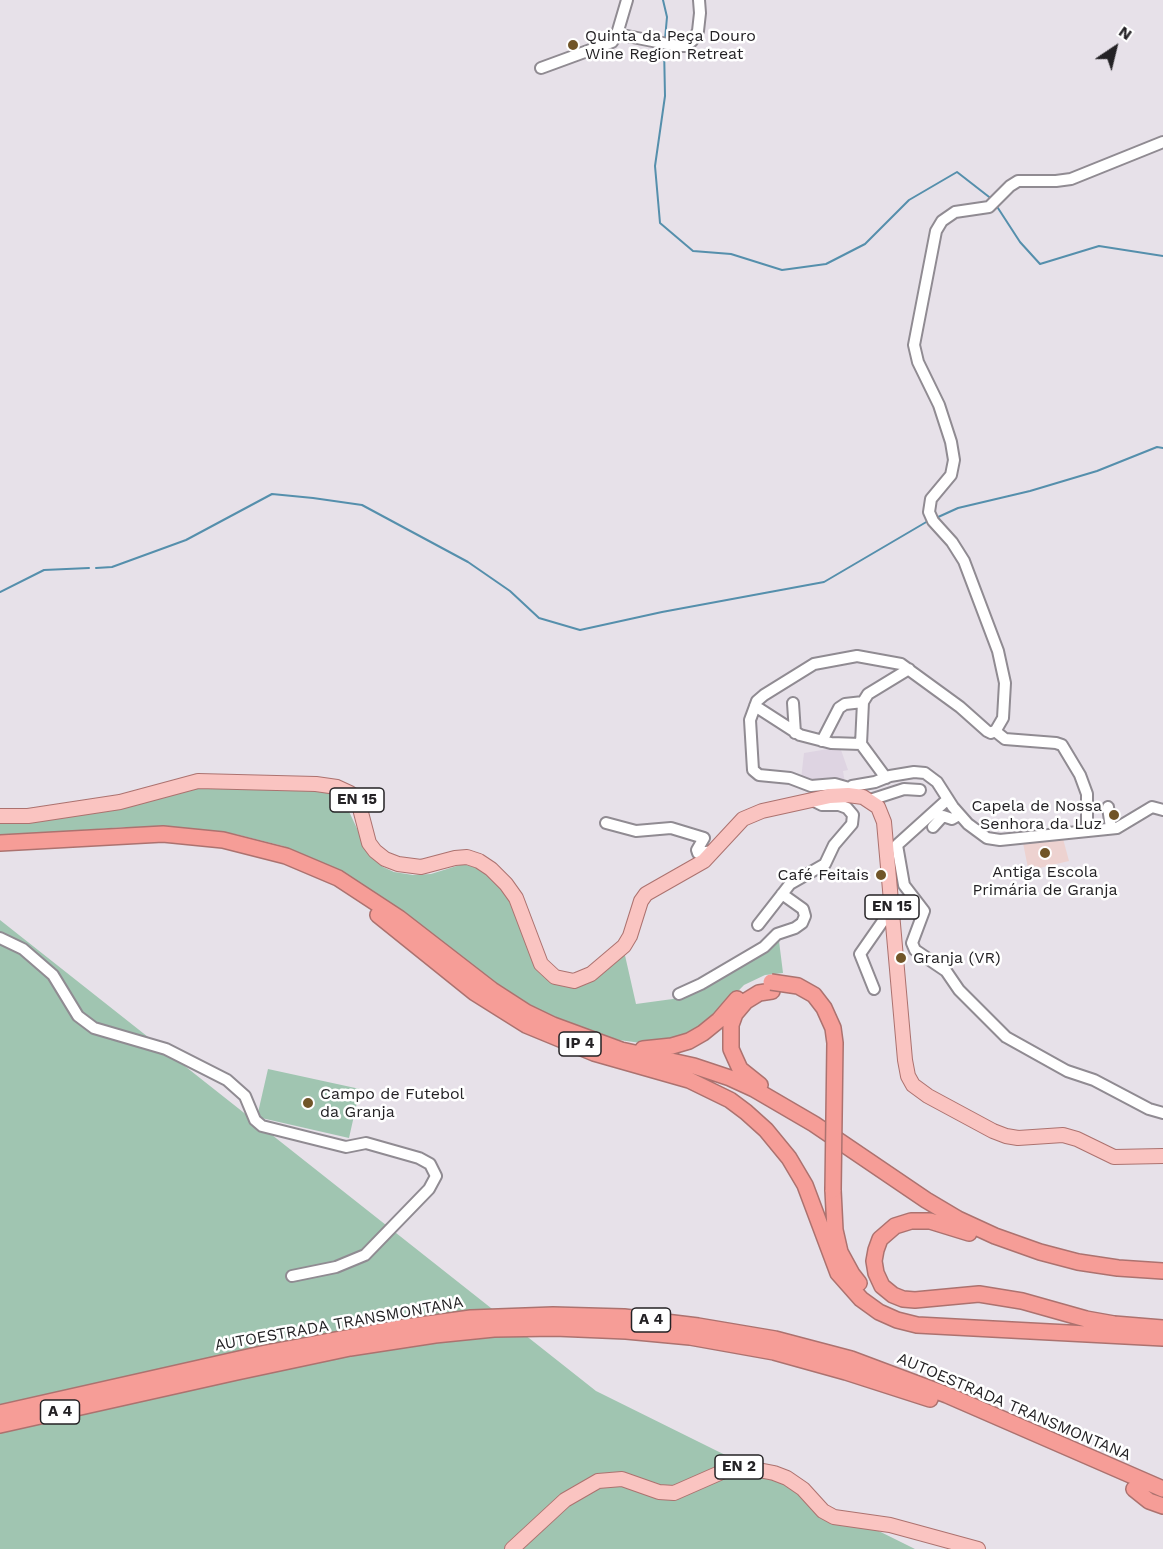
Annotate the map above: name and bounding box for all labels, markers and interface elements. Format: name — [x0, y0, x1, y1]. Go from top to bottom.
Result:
north arrow — [1085, 18, 1145, 78]
text: N — [1115, 22, 1136, 44]
place label: Quinta da Peça Douro Wine Region Retreat — [585, 26, 756, 64]
marker: Quinta da Peça Douro Wine Region Retreat — [566, 38, 580, 52]
road number: EN 15 — [330, 788, 384, 812]
place label: Capela de Nossa Senhora da Luz — [971, 796, 1102, 834]
marker: Capela de Nossa Senhora da Luz — [1107, 808, 1121, 822]
marker: Antiga Escola Primária de Granja — [1038, 846, 1052, 860]
place label: Antiga Escola Primária de Granja — [972, 862, 1118, 900]
place label: Café Feitais — [777, 865, 869, 885]
marker: Café Feitais — [874, 868, 888, 882]
road number: EN 15 — [865, 895, 919, 919]
place label: Granja (VR) — [913, 948, 1001, 968]
marker: Granja (VR) — [894, 951, 908, 965]
road number: IP 4 — [559, 1032, 601, 1056]
place label: Campo de Futebol da Granja — [320, 1084, 465, 1122]
marker: Campo de Futebol da Granja — [301, 1096, 315, 1110]
street label: AUTOESTRADA TRANSMONTANA — [213, 1293, 465, 1355]
road number: A 4 — [632, 1308, 670, 1332]
street label: AUTOESTRADA TRANSMONTANA — [894, 1349, 1134, 1465]
road number: A 4 — [40, 1400, 80, 1424]
road number: EN 2 — [715, 1455, 763, 1479]

